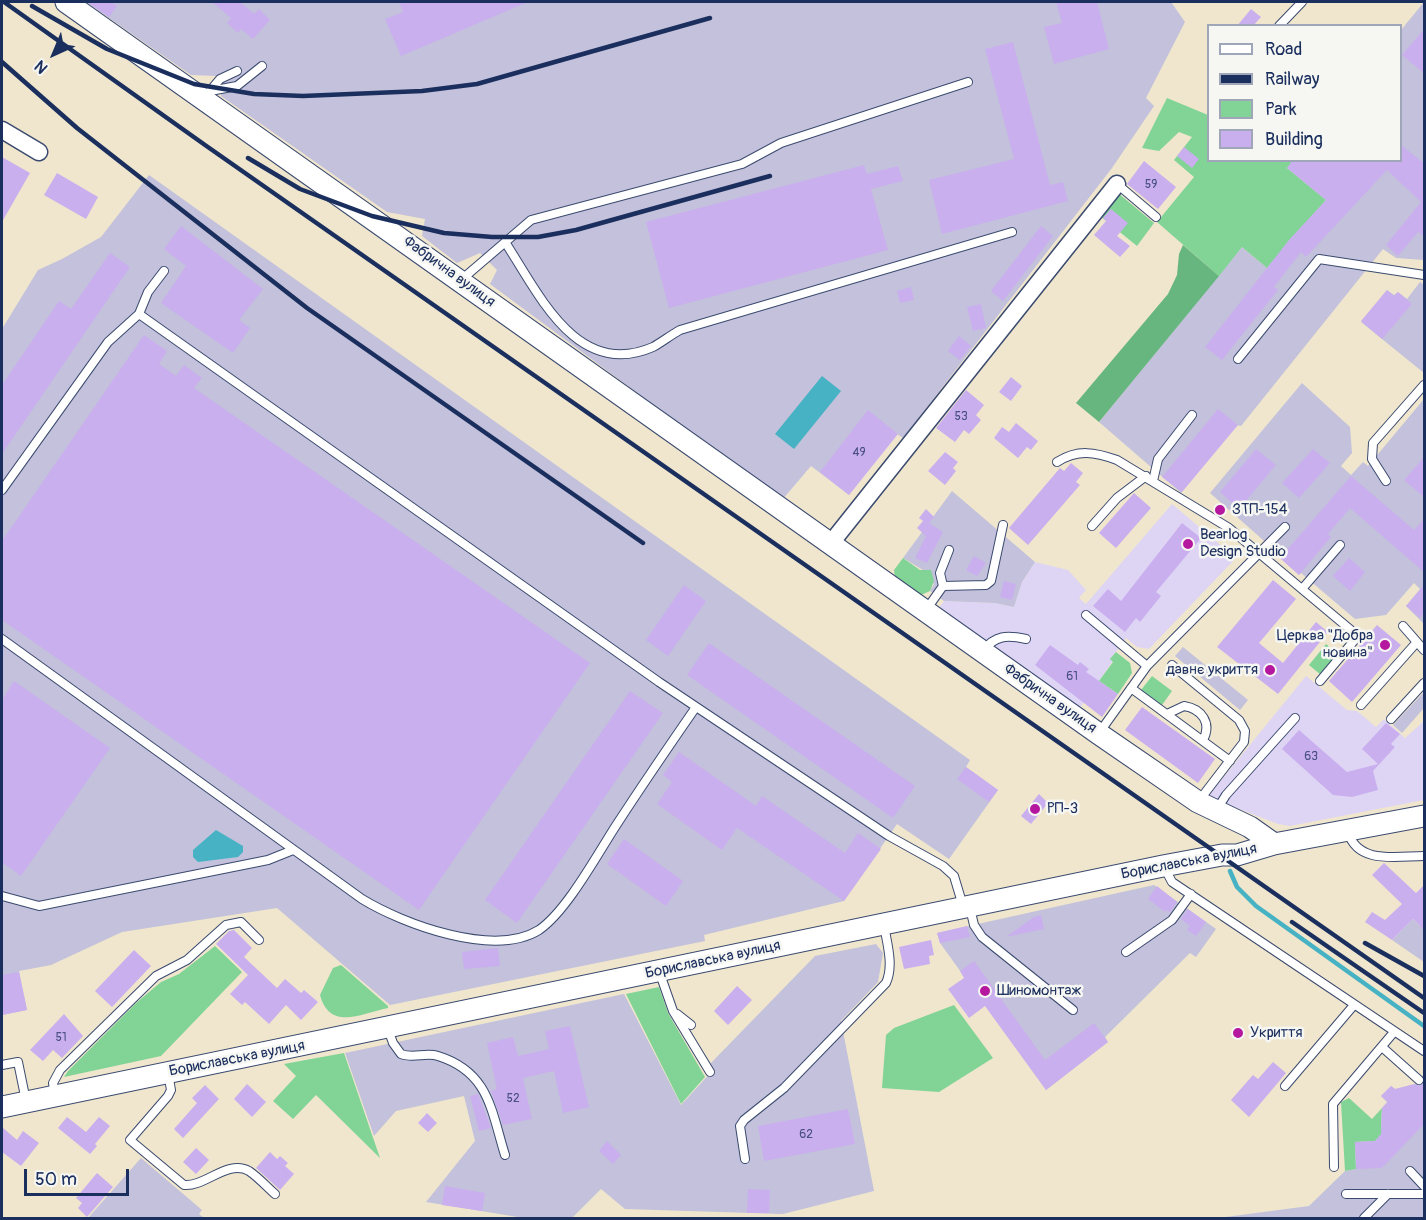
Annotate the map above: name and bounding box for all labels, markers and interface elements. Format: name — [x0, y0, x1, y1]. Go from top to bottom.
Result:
north arrow — [24, 24, 84, 84]
legend — [1207, 24, 1402, 162]
text: Road — [1265, 38, 1302, 61]
text: N — [31, 56, 52, 78]
text: Railway — [1265, 68, 1320, 91]
text: Park — [1265, 98, 1297, 121]
text: Building — [1265, 128, 1323, 151]
house number: 59 — [1145, 178, 1157, 192]
street label: Фабрична вулиця — [400, 233, 498, 311]
house number: 53 — [954, 410, 968, 424]
house number: 49 — [852, 446, 866, 460]
place label: ЗТП-154 — [1232, 501, 1287, 519]
marker: ЗТП-154 — [1213, 503, 1227, 517]
place label: Bearlog Design Studio — [1200, 526, 1286, 561]
marker: Bearlog Design Studio — [1181, 537, 1195, 551]
place label: Церква "Добра новина" — [1277, 627, 1373, 662]
marker: Церква "Добра новина" — [1378, 638, 1392, 652]
street label: Фабрична вулиця — [1000, 660, 1100, 738]
place label: давнє укриття — [1166, 661, 1258, 679]
marker: давнє укриття — [1263, 663, 1277, 677]
house number: 61 — [1066, 670, 1078, 684]
house number: 63 — [1304, 750, 1318, 764]
place label: РП-3 — [1047, 800, 1078, 818]
marker: РП-3 — [1028, 802, 1042, 816]
street label: Бориславська вулиця — [1120, 840, 1258, 884]
street label: Бориславська вулиця — [644, 937, 782, 983]
place label: Шиномонтаж — [997, 982, 1081, 1000]
marker: Шиномонтаж — [978, 984, 992, 998]
place label: Укриття — [1250, 1024, 1303, 1042]
marker: Укриття — [1231, 1026, 1245, 1040]
house number: 51 — [55, 1031, 67, 1045]
street label: Бориславська вулиця — [168, 1037, 306, 1081]
house number: 52 — [506, 1092, 520, 1106]
house number: 62 — [799, 1128, 813, 1142]
scale bar — [27, 1157, 132, 1195]
text: 50 m — [35, 1168, 77, 1191]

